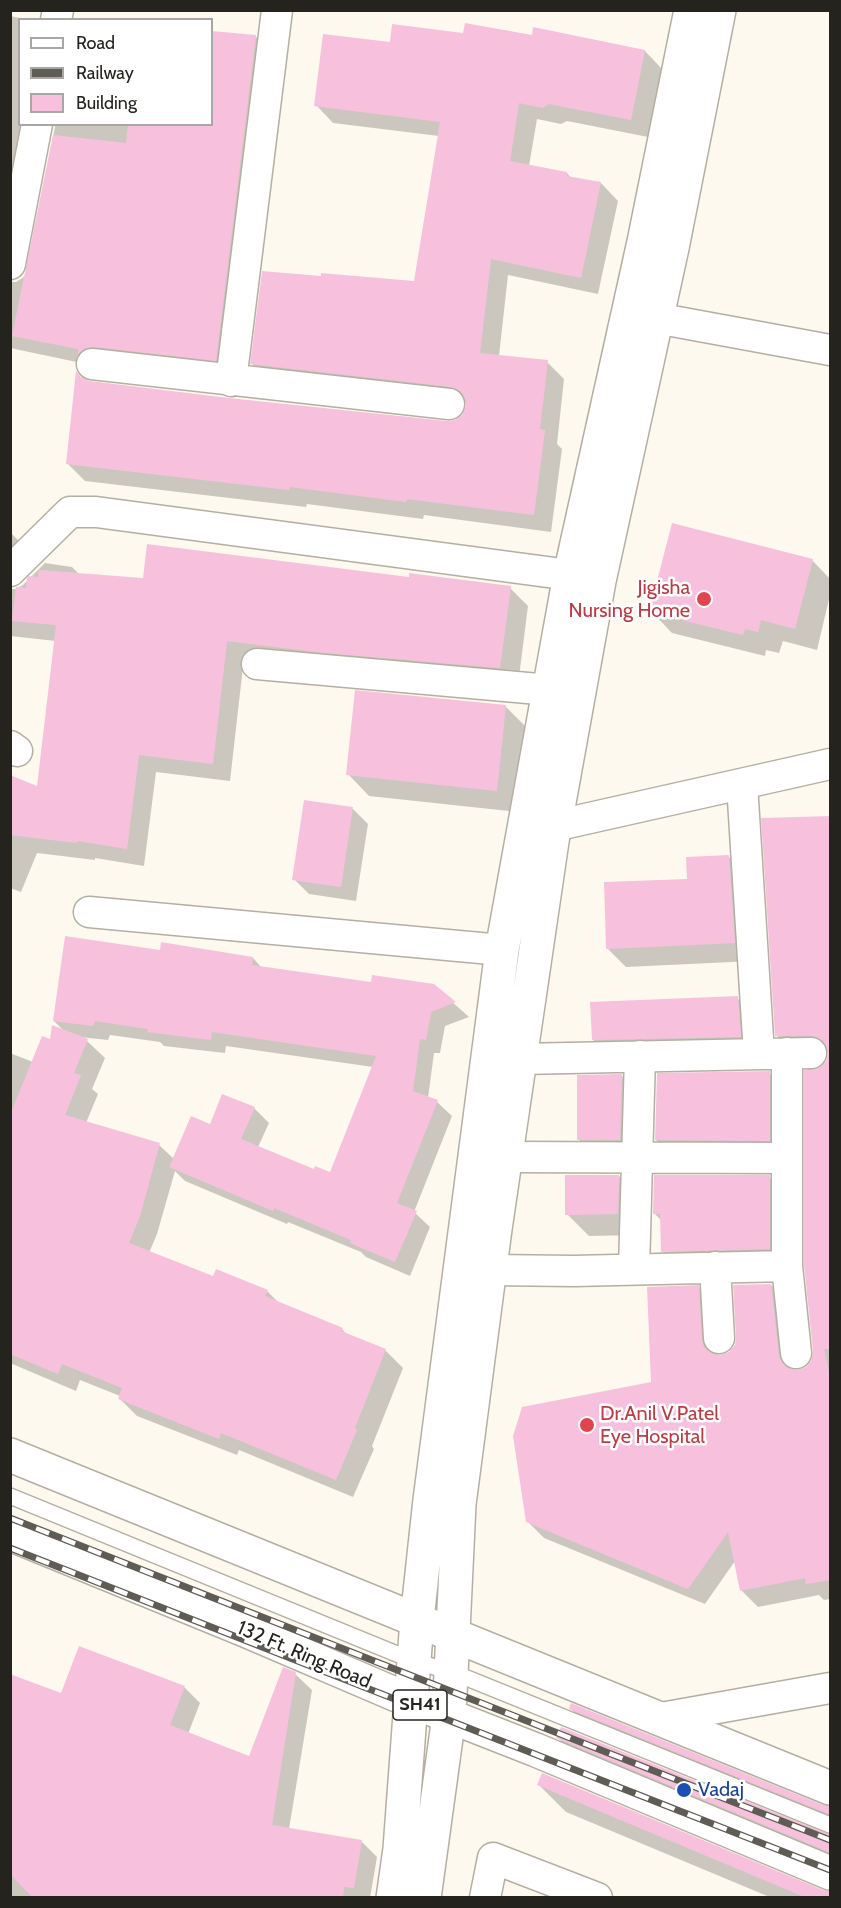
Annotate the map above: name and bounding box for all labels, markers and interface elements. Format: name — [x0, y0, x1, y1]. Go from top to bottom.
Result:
legend — [18, 18, 213, 126]
text: Road — [76, 32, 115, 54]
text: Railway — [76, 62, 134, 84]
text: Building — [76, 92, 137, 114]
place label: Jigisha Nursing Home — [569, 576, 690, 623]
marker: Jigisha Nursing Home — [695, 590, 713, 608]
place label: Dr.Anil V.Patel Eye Hospital — [600, 1402, 719, 1449]
marker: Dr.Anil V.Patel Eye Hospital — [578, 1416, 596, 1434]
street label: 132 Ft. Ring Road — [233, 1616, 375, 1694]
road number: SH41 — [393, 1690, 447, 1720]
place label: Vadaj — [698, 1778, 744, 1802]
marker: Vadaj — [675, 1781, 693, 1799]

